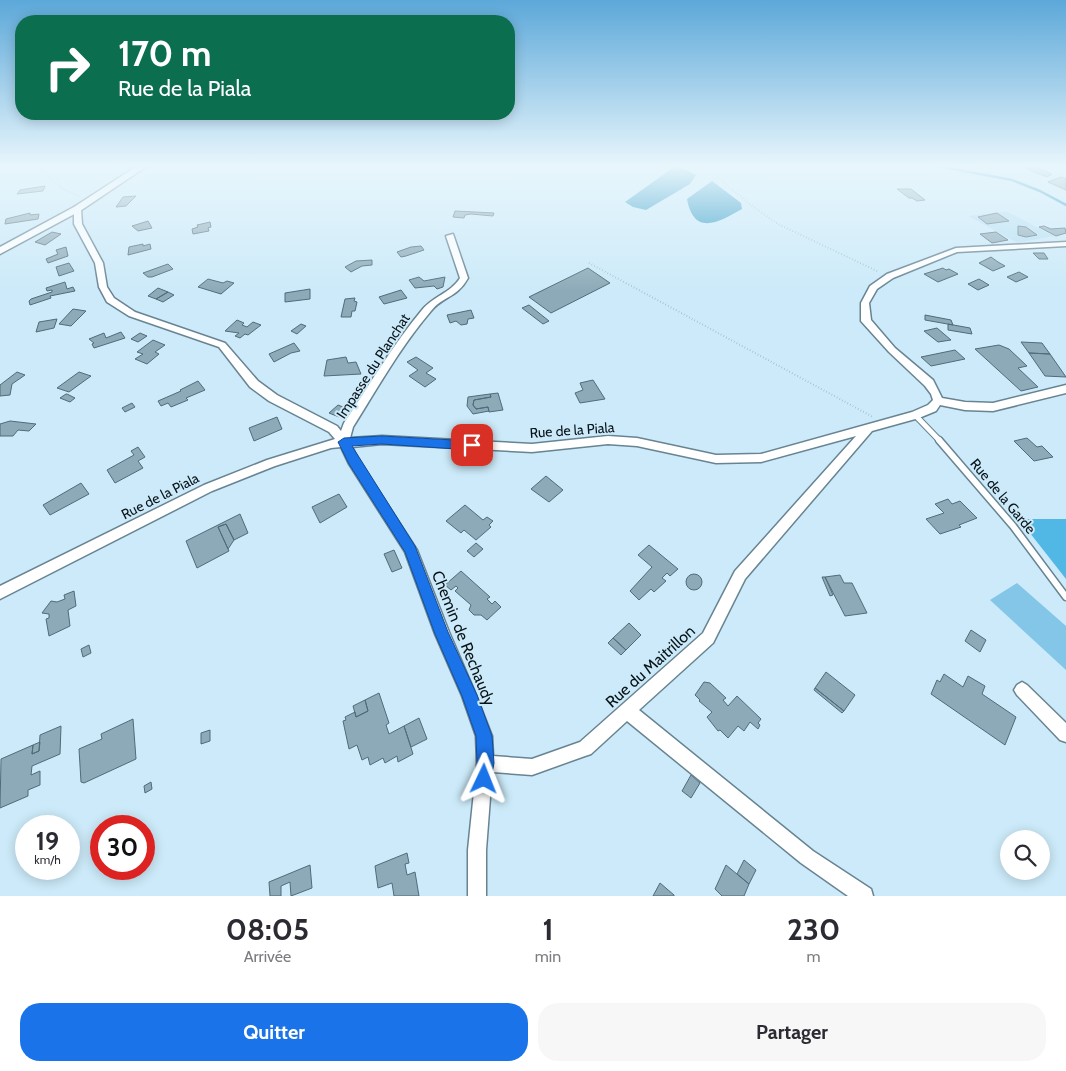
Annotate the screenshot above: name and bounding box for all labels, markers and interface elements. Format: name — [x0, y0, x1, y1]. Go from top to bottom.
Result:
text: 170 m — [118, 32, 211, 75]
icon: right — [35, 35, 100, 100]
text: Rue de la Piala — [118, 75, 251, 102]
street label: Impasse du Planchat — [332, 310, 414, 422]
street label: Rue de la Piala — [529, 418, 615, 442]
pin — [451, 424, 493, 466]
icon: arrive — [458, 431, 486, 459]
street label: Rue de la Garde — [966, 455, 1040, 537]
street label: Rue de la Piala — [118, 469, 202, 523]
street label: Chemin de Rechaudy — [428, 568, 499, 708]
street label: Rue du Maitrillon — [602, 621, 699, 711]
position arrow — [457, 752, 509, 804]
speed limit sign: 30 — [90, 815, 155, 880]
text: 19 — [36, 826, 59, 856]
map controls — [1000, 830, 1050, 880]
button: search — [1000, 830, 1050, 880]
text: km/h — [34, 852, 61, 867]
text: 08:05 — [226, 911, 309, 948]
text: 1 — [542, 911, 554, 948]
text: 230 — [787, 911, 840, 948]
text: Arrivée — [244, 947, 291, 966]
text: min — [535, 947, 561, 966]
text: m — [807, 947, 821, 966]
button: Quitter — [20, 1003, 528, 1061]
button: Partager — [538, 1003, 1046, 1061]

